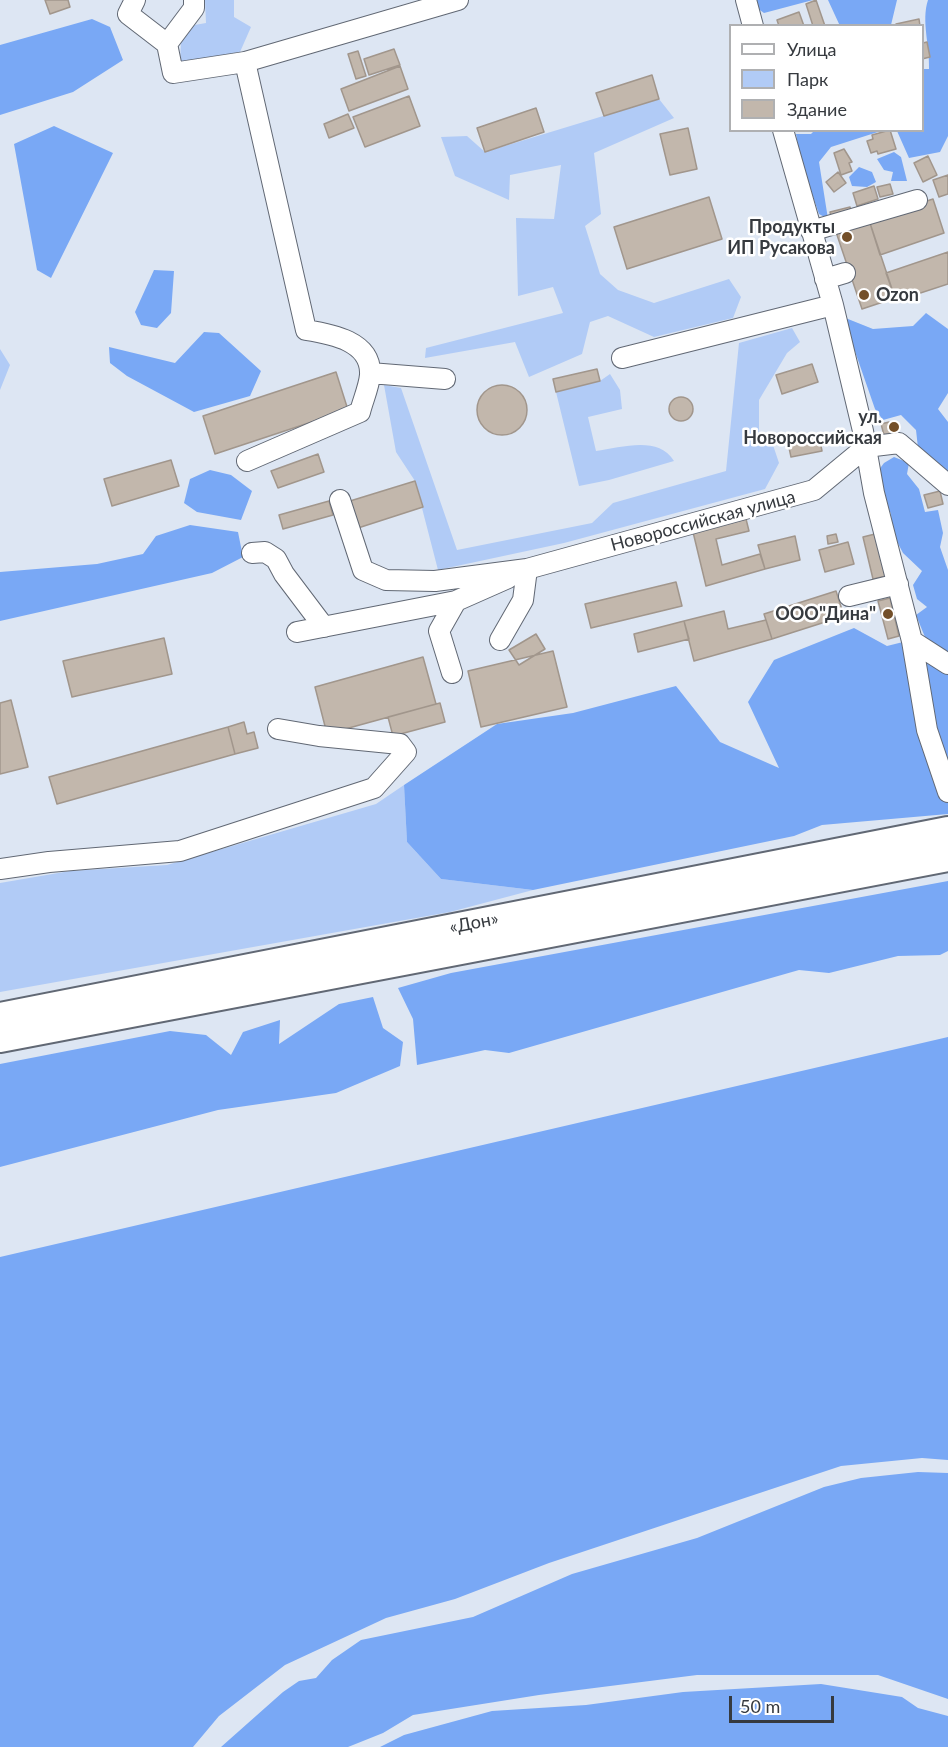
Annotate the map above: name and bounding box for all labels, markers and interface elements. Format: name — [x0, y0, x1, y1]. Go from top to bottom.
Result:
legend — [729, 24, 924, 132]
text: Улица — [787, 38, 837, 60]
text: Парк — [787, 68, 828, 90]
text: Здание — [787, 98, 847, 120]
place label: Продукты ИП Русакова — [727, 216, 835, 258]
marker: Продукты ИП Русакова — [840, 230, 854, 244]
place label: Ozon — [876, 284, 919, 306]
marker: Ozon — [857, 288, 871, 302]
place label: ул. Новороссийская — [743, 406, 882, 448]
marker: ул. Новороссийская — [887, 420, 901, 434]
street label: Новороссийская улица — [608, 486, 798, 556]
place label: ООО"Дина" — [775, 603, 876, 625]
marker: ООО"Дина" — [881, 607, 895, 621]
street label: «Дон» — [448, 908, 500, 938]
scale bar — [732, 1684, 837, 1722]
text: 50 m — [740, 1695, 780, 1717]

